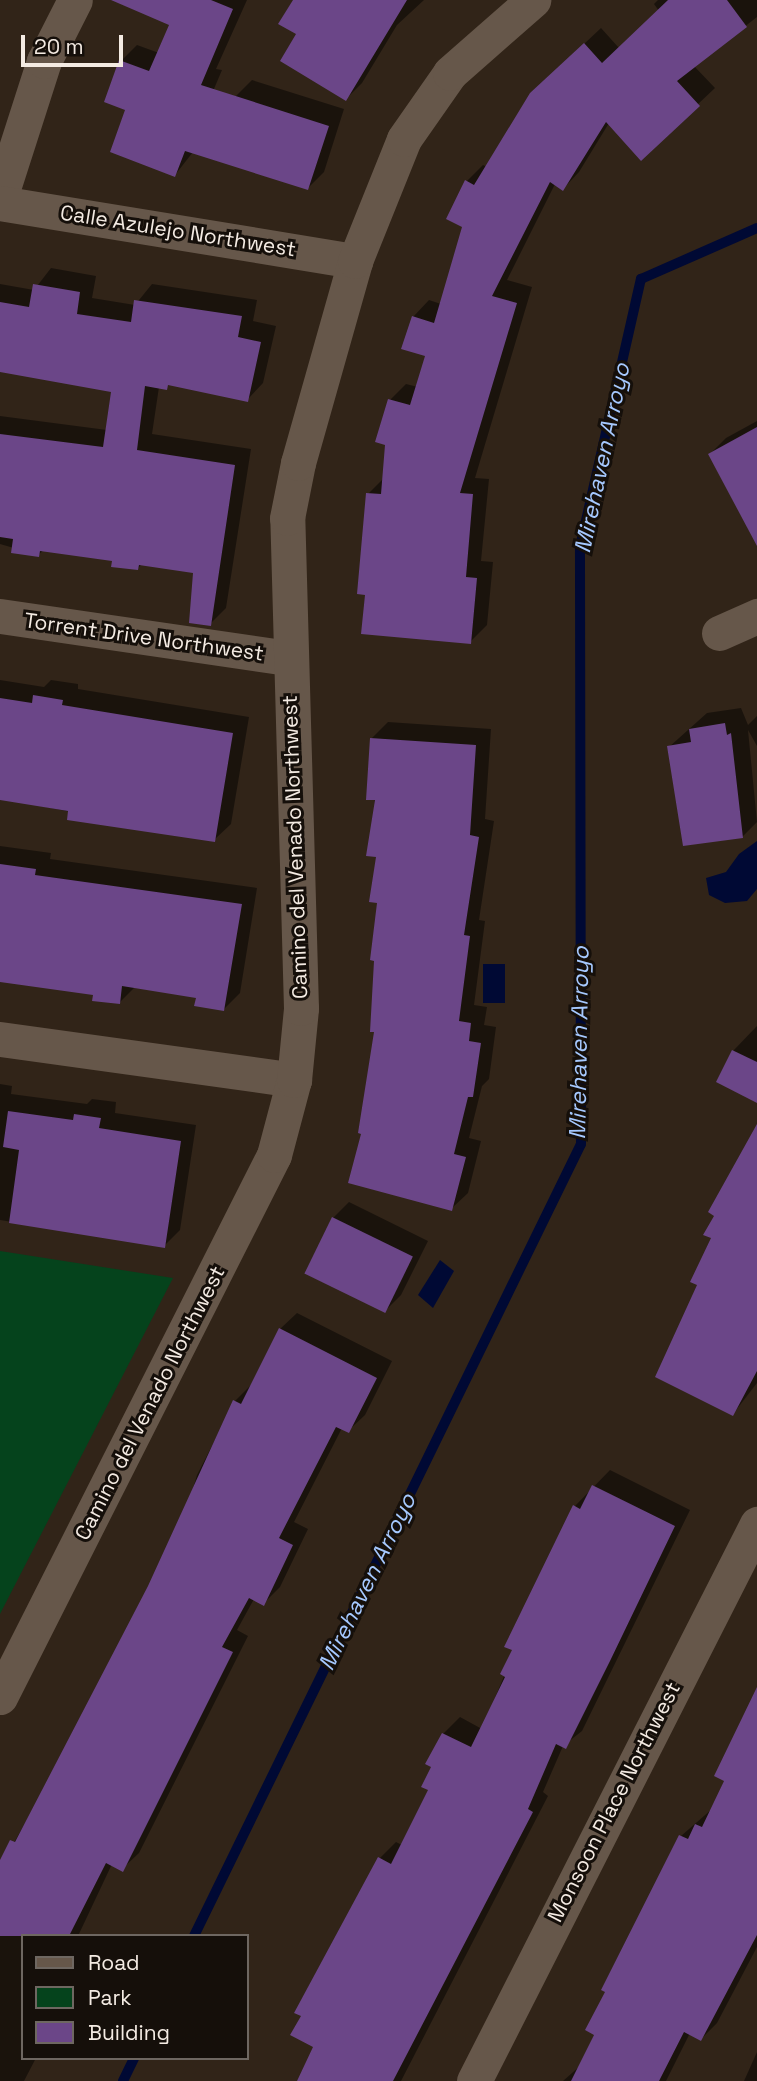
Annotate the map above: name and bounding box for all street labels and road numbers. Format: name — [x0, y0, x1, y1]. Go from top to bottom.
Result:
street label: Calle Azulejo Northwest — [58, 200, 298, 262]
street label: Torrent Drive Northwest — [23, 608, 265, 666]
street label: Camino del Venado Northwest — [277, 694, 313, 1000]
street label: Camino del Venado Northwest — [70, 1262, 230, 1544]
street label: Monsoon Place Northwest — [542, 1678, 686, 1926]

